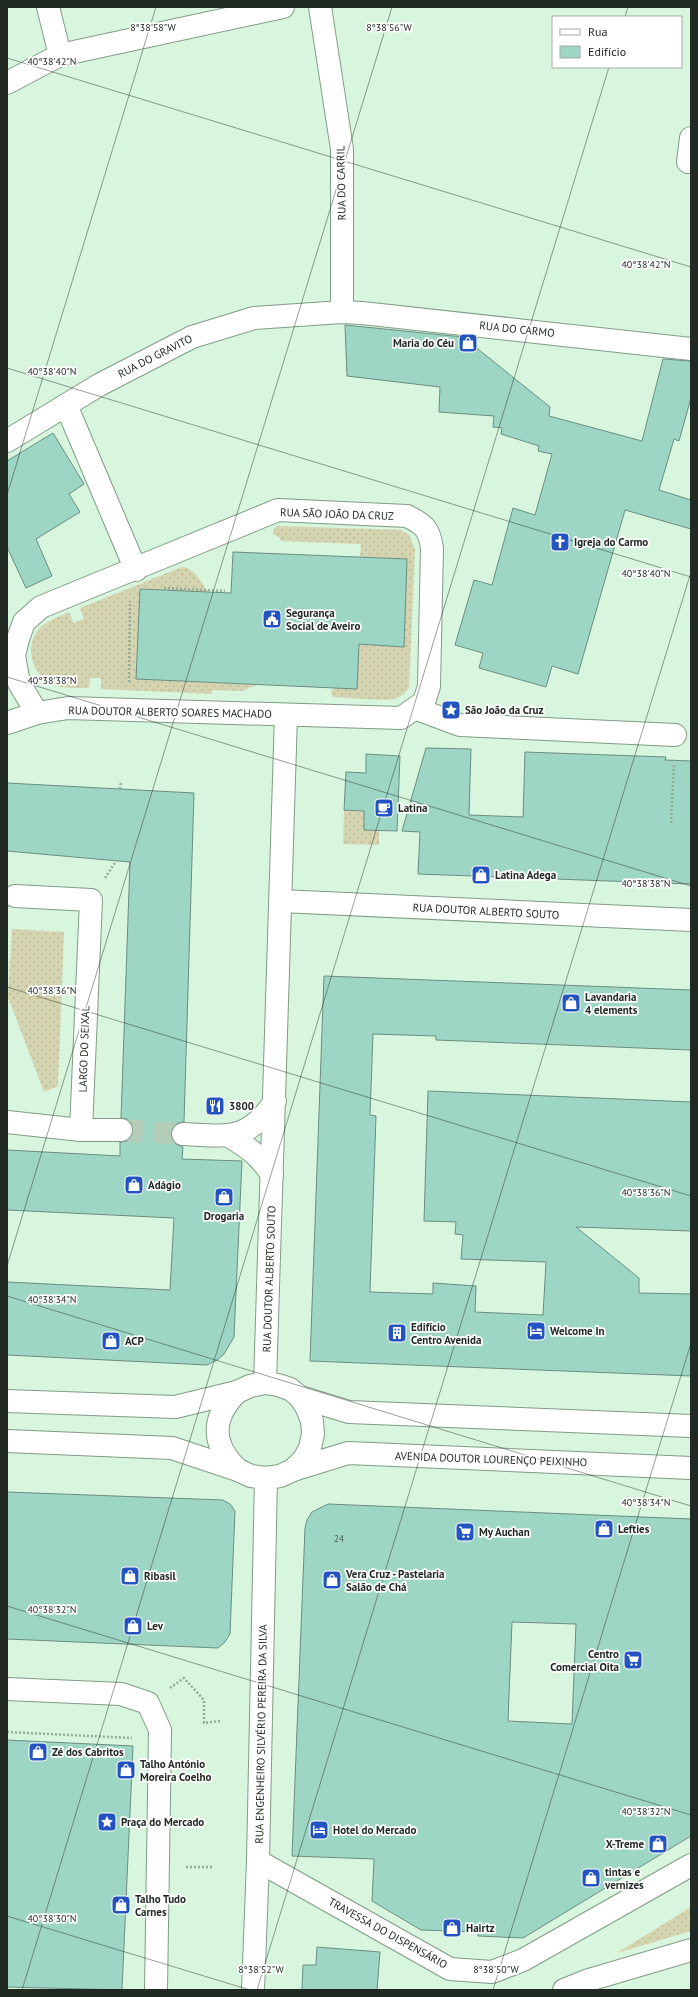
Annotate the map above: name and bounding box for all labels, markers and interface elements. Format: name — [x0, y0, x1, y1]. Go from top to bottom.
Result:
legend — [552, 16, 682, 68]
text: 8°38'58"W — [130, 21, 177, 34]
text: 8°38'56"W — [366, 21, 413, 34]
text: Rua — [588, 24, 607, 39]
text: Edifício — [588, 44, 626, 59]
text: 40°38'42"N — [27, 55, 77, 68]
street label: RUA DO CARRIL — [333, 145, 349, 220]
text: 40°38'42"N — [621, 258, 671, 271]
street label: RUA DO CARMO — [479, 318, 555, 340]
street label: RUA DO GRAVITO — [115, 331, 195, 381]
shop icon: Maria do Céu — [457, 332, 479, 354]
place label: Maria do Céu — [393, 336, 454, 350]
text: 40°38'40"N — [27, 365, 77, 378]
street label: RUA SÃO JOÃO DA CRUZ — [280, 505, 394, 523]
church icon: Igreja do Carmo — [549, 531, 571, 553]
place label: Igreja do Carmo — [574, 535, 648, 549]
text: 40°38'40"N — [621, 567, 671, 580]
place label: Segurança Social de Aveiro — [286, 606, 360, 633]
public building icon: Segurança Social de Aveiro — [261, 608, 283, 630]
text: 40°38'38"N — [27, 674, 77, 687]
place icon: São João da Cruz — [440, 699, 462, 721]
street label: RUA DOUTOR ALBERTO SOARES MACHADO — [68, 703, 272, 721]
place label: São João da Cruz — [465, 703, 544, 717]
cafe icon: Latina — [373, 797, 395, 819]
place label: Latina — [398, 801, 427, 815]
shop icon: Latina Adega — [470, 864, 492, 886]
place label: Latina Adega — [495, 868, 556, 882]
text: 40°38'38"N — [621, 877, 671, 890]
street label: RUA DOUTOR ALBERTO SOUTO — [412, 900, 560, 922]
text: 40°38'36"N — [27, 984, 77, 997]
place label: Lavandaria 4 elements — [585, 990, 638, 1017]
shop icon: Lavandaria 4 elements — [560, 992, 582, 1014]
street label: LARGO DO SEIXAL — [75, 1005, 93, 1093]
restaurant icon: 3800 — [204, 1095, 226, 1117]
place label: 3800 — [229, 1099, 254, 1113]
shop icon: Adágio — [123, 1174, 145, 1196]
place label: Adágio — [148, 1178, 181, 1192]
shop icon: Drogaria — [213, 1186, 235, 1208]
text: 40°38'36"N — [621, 1186, 671, 1199]
street label: RUA DOUTOR ALBERTO SOUTO — [259, 1205, 279, 1353]
place label: Drogaria — [204, 1209, 244, 1223]
text: 40°38'34"N — [27, 1293, 77, 1306]
place label: Edifício Centro Avenida — [411, 1320, 481, 1347]
hotel icon: Welcome In — [525, 1320, 547, 1342]
building icon: Edifício Centro Avenida — [386, 1322, 408, 1344]
place label: Welcome In — [550, 1324, 605, 1338]
shop icon: ACP — [100, 1330, 122, 1352]
place label: ACP — [125, 1334, 144, 1348]
street label: AVENIDA DOUTOR LOURENÇO PEIXINHO — [395, 1449, 587, 1469]
text: 40°38'34"N — [621, 1496, 671, 1509]
shop icon: Lefties — [593, 1518, 615, 1540]
supermarket icon: My Auchan — [454, 1521, 476, 1543]
place label: Lefties — [618, 1522, 650, 1536]
place label: My Auchan — [479, 1525, 530, 1539]
house number: 24 — [334, 1533, 344, 1544]
shop icon: Ribasil — [119, 1565, 141, 1587]
place label: Vera Cruz - Pastelaria Salão de Chá — [345, 1567, 444, 1594]
place label: Ribasil — [144, 1569, 177, 1583]
shop icon: Vera Cruz - Pastelaria Salão de Chá — [321, 1569, 343, 1591]
text: 40°38'32"N — [27, 1603, 77, 1616]
shop icon: Lev — [122, 1615, 144, 1637]
place label: Lev — [147, 1619, 164, 1633]
street label: RUA ENGENHEIRO SILVÉRIO PEREIRA DA SILVA — [252, 1624, 270, 1844]
place label: Centro Comercial Oita — [550, 1647, 619, 1674]
supermarket icon: Centro Comercial Oita — [622, 1649, 644, 1671]
shop icon: Zé dos Cabritos — [27, 1741, 49, 1763]
place label: Zé dos Cabritos — [52, 1745, 124, 1759]
place label: Talho António Moreira Coelho — [140, 1757, 212, 1784]
shop icon: Talho António Moreira Coelho — [115, 1759, 137, 1781]
text: 40°38'32"N — [621, 1805, 671, 1818]
place icon: Praça do Mercado — [96, 1811, 118, 1833]
place label: Praça do Mercado — [121, 1815, 204, 1829]
hotel icon: Hotel do Mercado — [308, 1819, 330, 1841]
place label: Hotel do Mercado — [333, 1823, 416, 1837]
shop icon: X-Treme — [647, 1833, 669, 1855]
place label: X-Treme — [606, 1837, 644, 1851]
place label: tintas e vernizes — [604, 1865, 644, 1892]
shop icon: tintas e vernizes — [580, 1867, 602, 1889]
place label: Talho Tudo Carnes — [135, 1892, 186, 1919]
shop icon: Talho Tudo Carnes — [110, 1894, 132, 1916]
street label: TRAVESSA DO DISPENSÁRIO — [326, 1894, 450, 1972]
text: 40°38'30"N — [27, 1912, 77, 1925]
shop icon: Hairtz — [441, 1917, 463, 1939]
place label: Hairtz — [466, 1921, 495, 1935]
text: 8°38'52"W — [238, 1963, 285, 1976]
text: 8°38'50"W — [473, 1963, 520, 1976]

